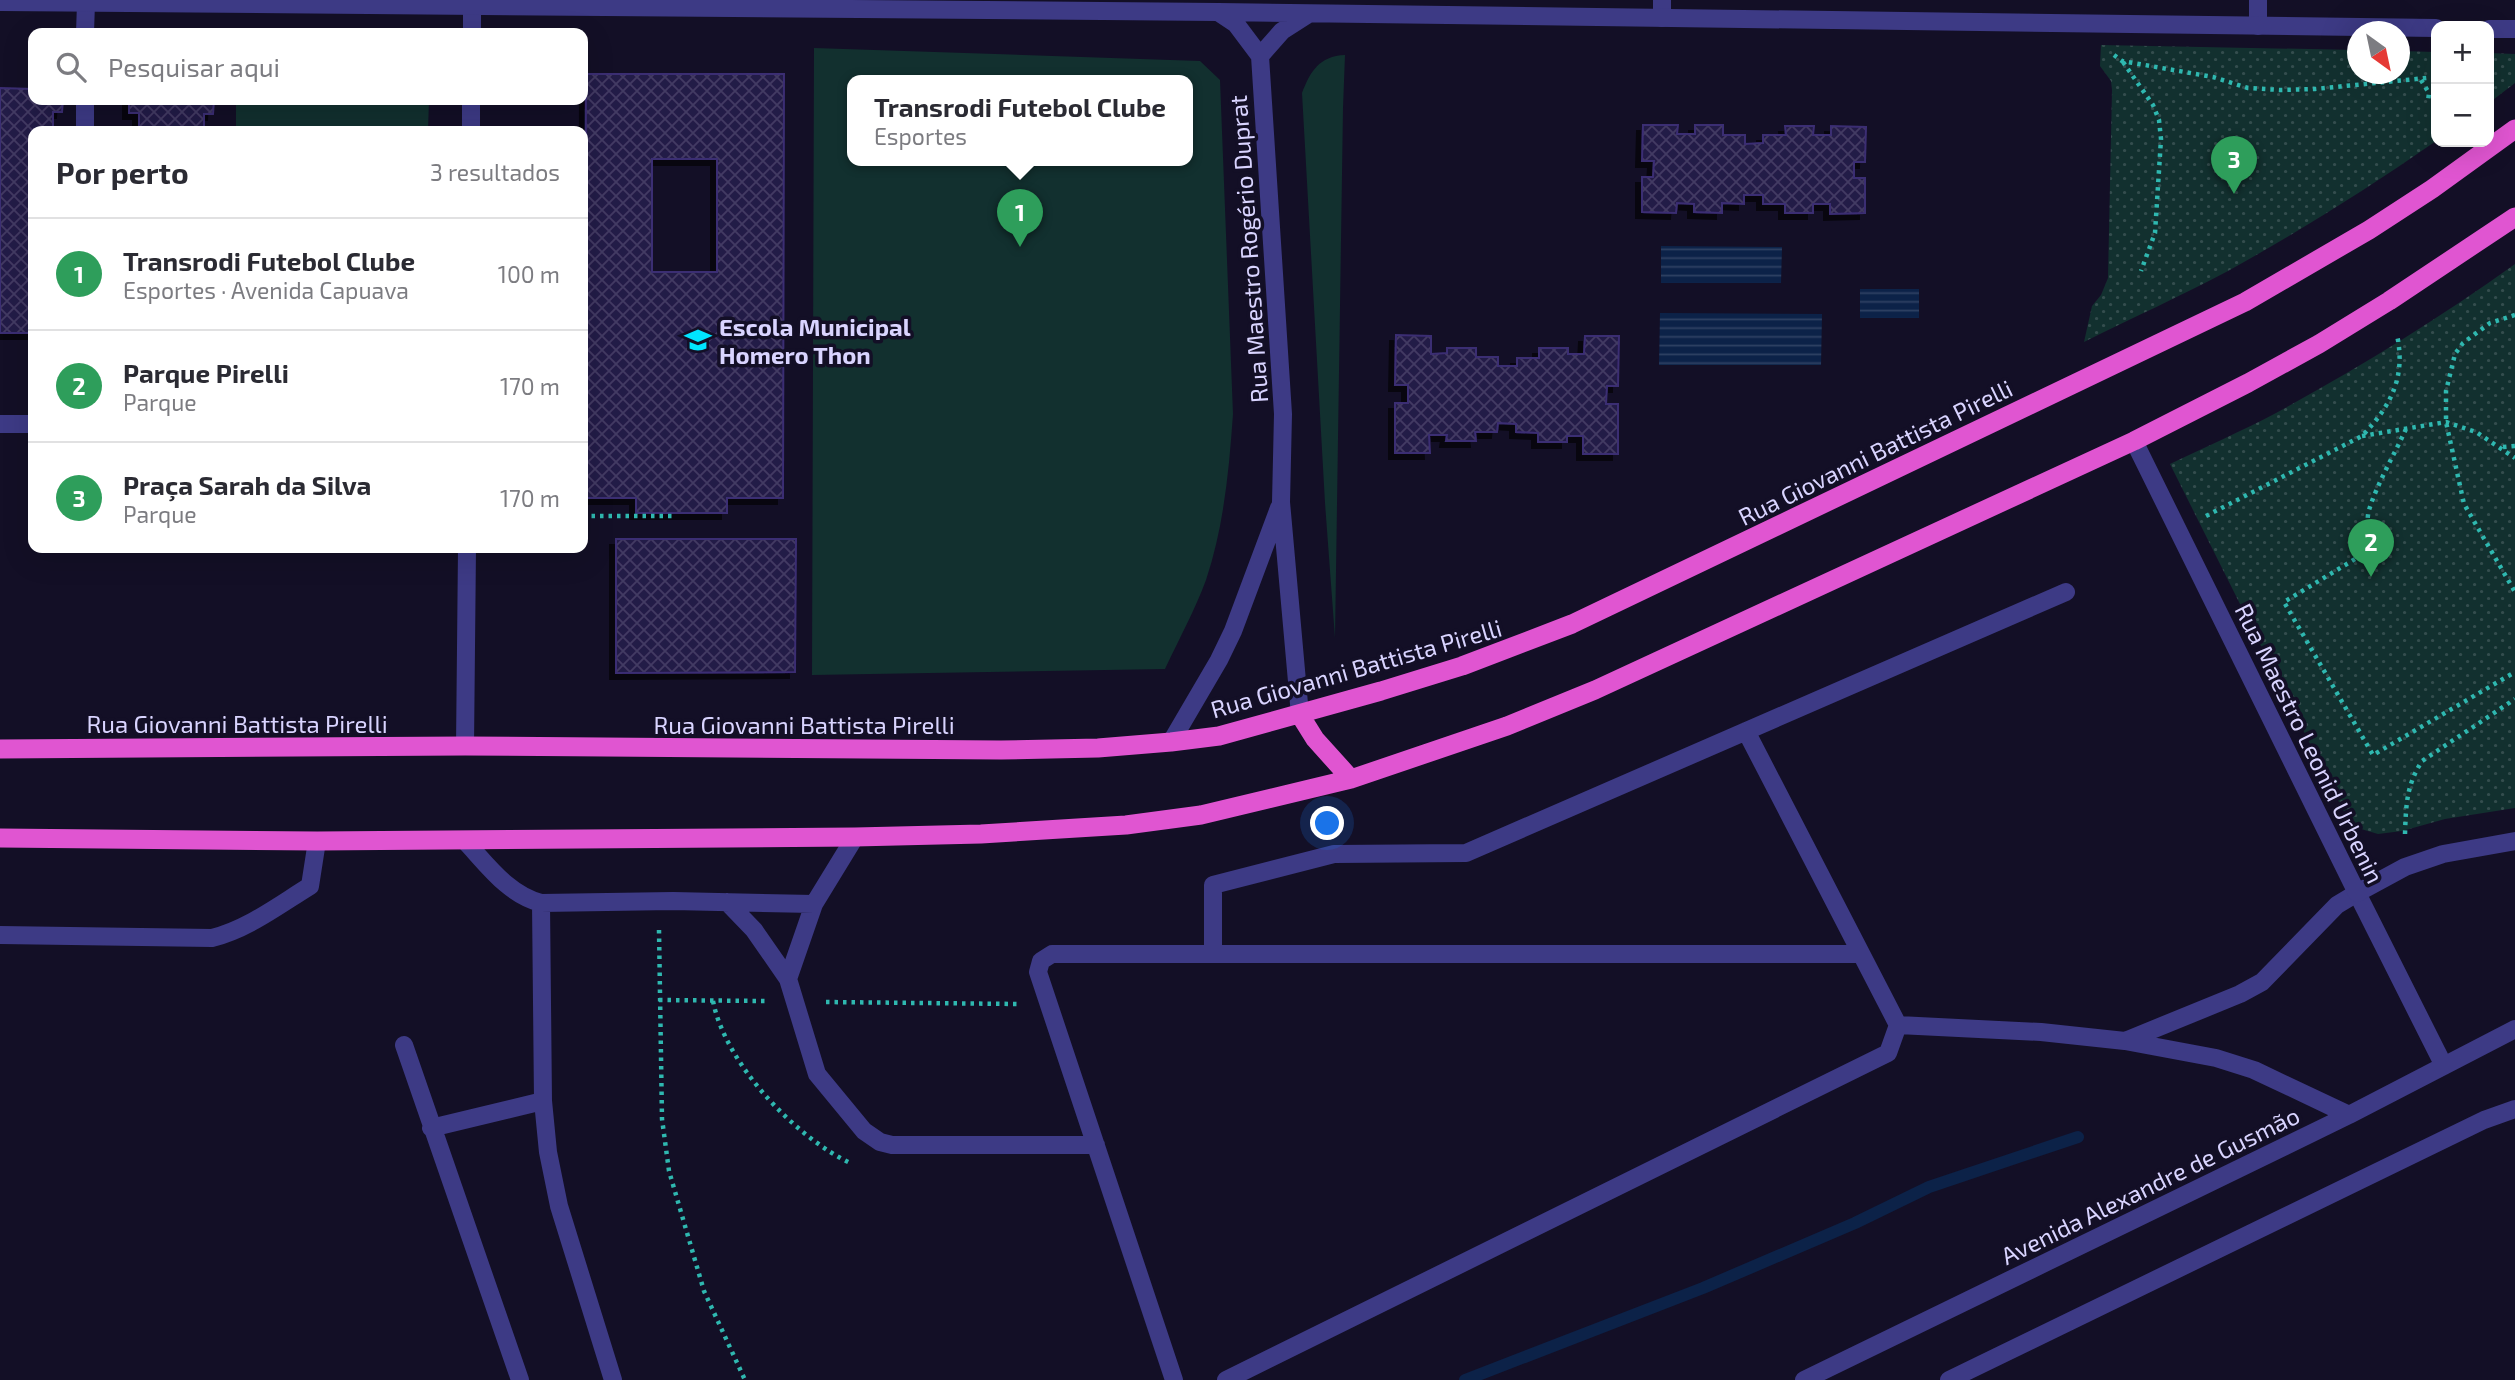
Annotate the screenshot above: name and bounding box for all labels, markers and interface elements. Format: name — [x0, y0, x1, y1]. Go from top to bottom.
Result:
north arrow — [2347, 21, 2410, 84]
map controls — [2431, 21, 2494, 147]
button: + — [2431, 21, 2494, 84]
search box — [28, 28, 588, 105]
icon: search — [52, 48, 90, 86]
text: Pesquisar aqui — [108, 51, 280, 82]
popup — [847, 75, 1193, 166]
button: − — [2431, 84, 2494, 147]
text: Transrodi Futebol Clube — [874, 91, 1166, 122]
street label: Rua Maestro Rogério Duprat — [1223, 94, 1273, 404]
text: Esportes — [874, 122, 967, 150]
pin: 3 — [2211, 136, 2257, 194]
text: Por perto — [56, 154, 189, 190]
text: 3 resultados — [430, 158, 560, 186]
pin: 1 — [997, 189, 1043, 247]
text: Transrodi Futebol Clube — [123, 245, 415, 276]
text: 1 — [74, 260, 84, 288]
text: 100 m — [498, 260, 560, 288]
text: Esportes · Avenida Capuava — [123, 276, 409, 304]
place label: Escola Municipal Homero Thon — [719, 312, 911, 369]
school or university icon: Escola Municipal Homero Thon — [683, 325, 713, 355]
text: Parque Pirelli — [123, 357, 289, 388]
text: 2 — [72, 372, 86, 400]
text: 170 m — [500, 372, 560, 400]
street label: Rua Giovanni Battista Pirelli — [1733, 373, 2017, 531]
text: Parque — [123, 388, 197, 416]
text: Praça Sarah da Silva — [123, 469, 371, 500]
text: 3 — [72, 484, 86, 512]
text: 170 m — [500, 484, 560, 512]
text: Parque — [123, 500, 197, 528]
pin: 2 — [2348, 519, 2394, 577]
street label: Rua Maestro Leonid Urbenin — [2230, 598, 2390, 888]
street label: Rua Giovanni Battista Pirelli — [1207, 613, 1505, 723]
street label: Rua Giovanni Battista Pirelli — [86, 709, 388, 738]
street label: Rua Giovanni Battista Pirelli — [653, 710, 955, 739]
your location — [1310, 806, 1344, 840]
street label: Avenida Alexandre de Gusmão — [1996, 1100, 2304, 1270]

